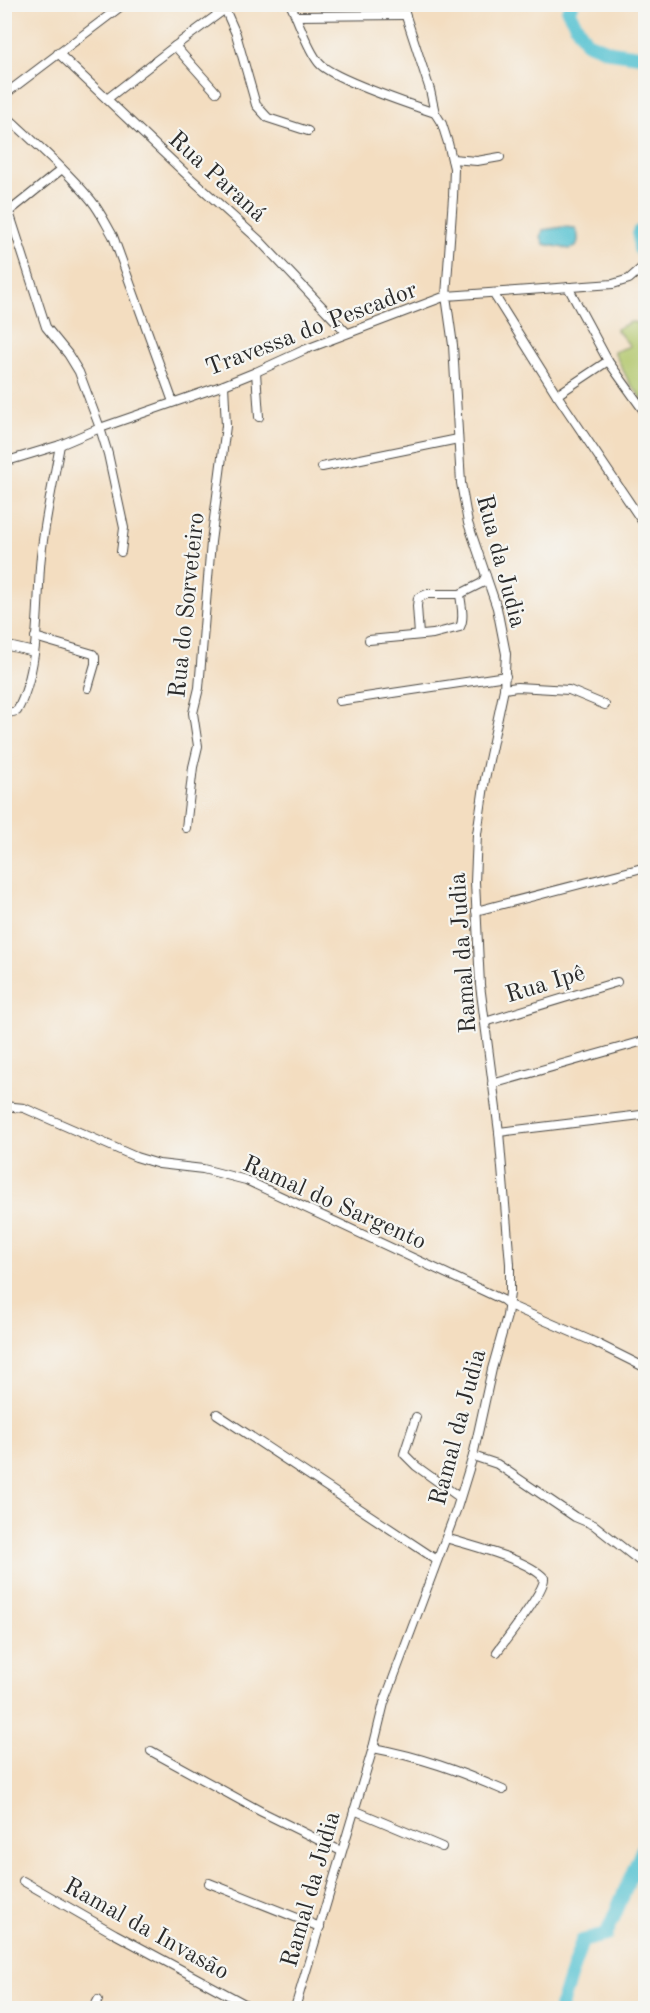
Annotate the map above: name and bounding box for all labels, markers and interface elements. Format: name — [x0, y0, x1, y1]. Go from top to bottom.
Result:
street label: Rua Paraná — [163, 128, 270, 227]
street label: Travessa do Pescador — [203, 278, 421, 381]
street label: Rua da Judia — [471, 493, 529, 631]
street label: Rua do Sorveteiro — [166, 511, 210, 699]
street label: Ramal da Judia — [446, 872, 482, 1034]
street label: Rua Ipê — [503, 962, 588, 1008]
street label: Ramal do Sargento — [239, 1153, 430, 1255]
street label: Ramal da Judia — [427, 1347, 491, 1508]
street label: Ramal da Judia — [278, 1809, 346, 1970]
street label: Ramal da Invasão — [59, 1874, 233, 1985]

